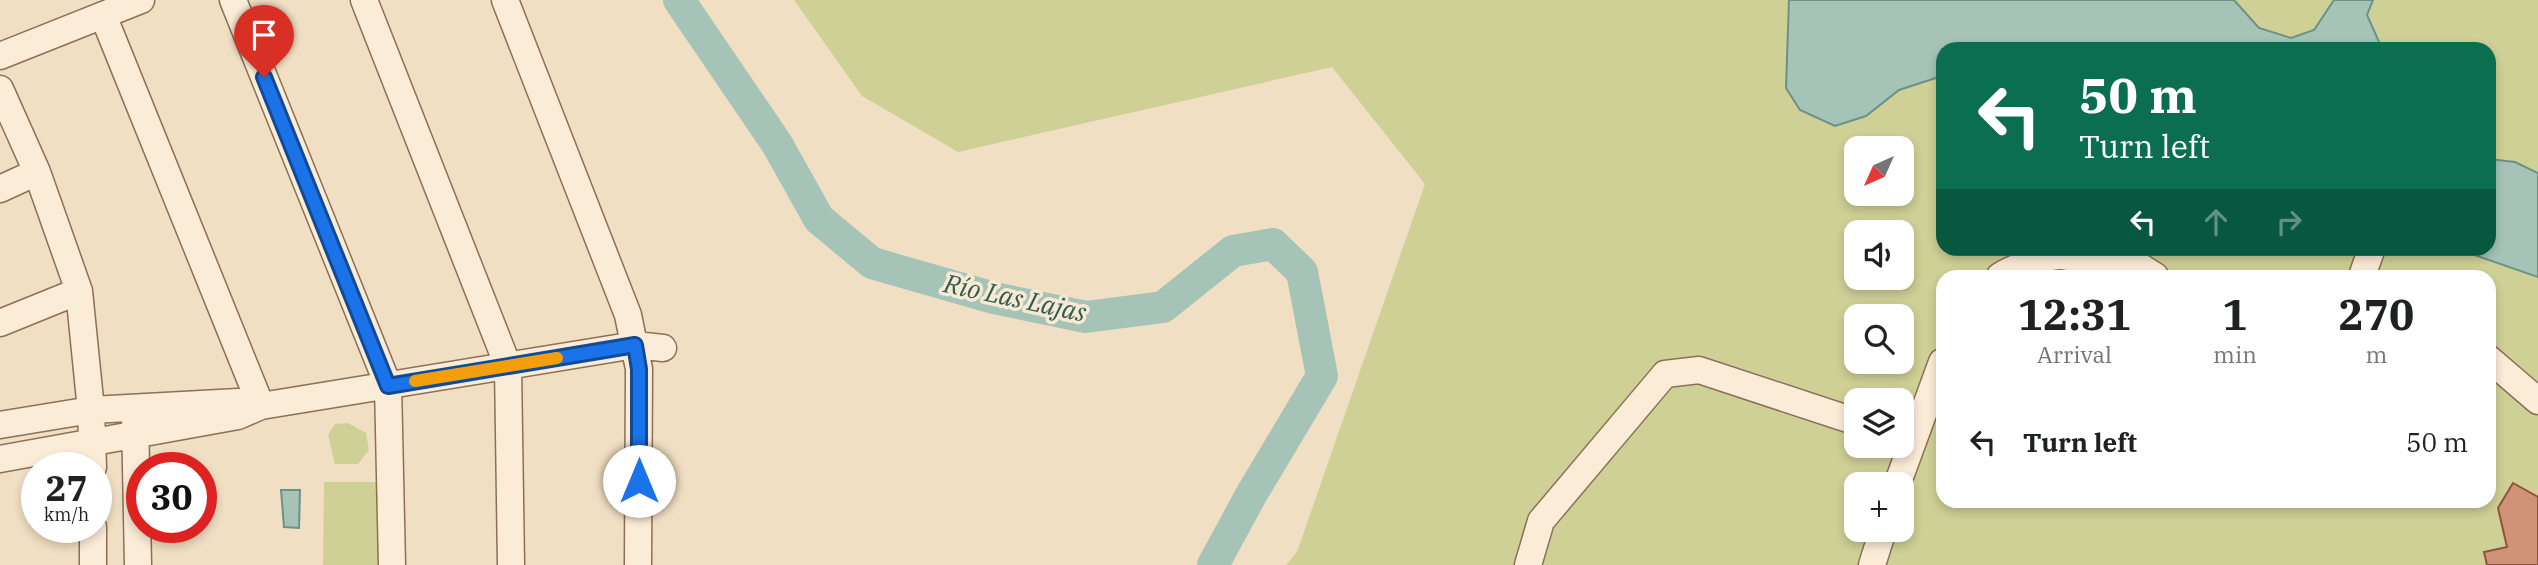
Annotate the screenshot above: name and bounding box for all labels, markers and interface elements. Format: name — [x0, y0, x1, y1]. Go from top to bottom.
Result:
pin — [234, 5, 294, 77]
icon: arrive — [245, 16, 283, 54]
text: 50 m — [2079, 63, 2197, 126]
icon: left — [1964, 70, 2055, 161]
text: Turn left — [2079, 125, 2210, 167]
north arrow — [1844, 136, 1914, 206]
map controls — [1844, 136, 1914, 542]
icon: left — [2124, 203, 2162, 241]
icon: ahead — [2197, 203, 2235, 241]
icon: right — [2270, 203, 2308, 241]
button: sound — [1844, 220, 1914, 290]
water label: Río Las Lajas — [940, 265, 1090, 329]
text: 12:31 — [2018, 287, 2131, 342]
text: 1 — [2222, 287, 2248, 342]
text: 270 — [2339, 287, 2414, 342]
button: search — [1844, 304, 1914, 374]
text: Arrival — [2037, 339, 2112, 369]
text: min — [2213, 339, 2257, 369]
text: m — [2365, 339, 2387, 369]
button: layers — [1844, 388, 1914, 458]
icon: left — [1964, 423, 2002, 461]
text: Turn left — [2023, 425, 2137, 459]
text: 50 m — [2406, 425, 2468, 459]
position arrow — [602, 444, 676, 518]
speed limit sign: 30 — [126, 452, 217, 543]
text: 27 — [45, 465, 88, 511]
button: + — [1844, 472, 1914, 542]
text: km/h — [44, 503, 89, 526]

